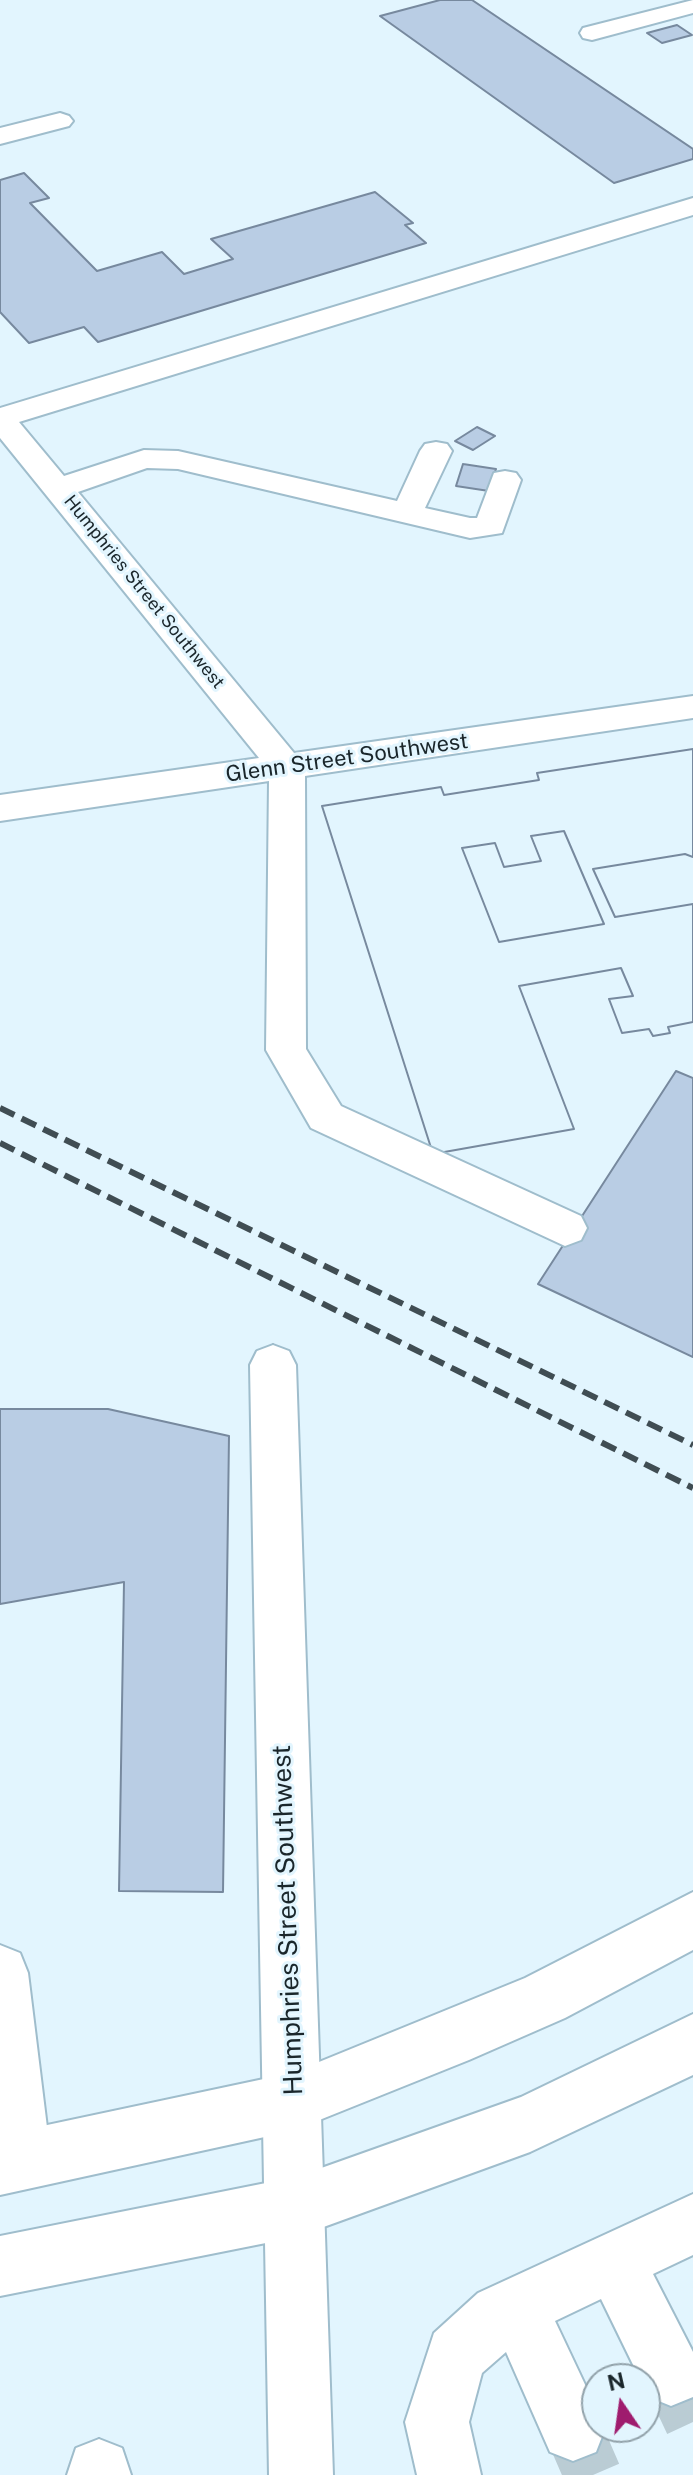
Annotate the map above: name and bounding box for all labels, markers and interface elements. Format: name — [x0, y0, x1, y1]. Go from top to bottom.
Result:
street label: Humphries Street Southwest — [59, 491, 229, 693]
street label: Glenn Street Southwest — [224, 728, 470, 788]
street label: Humphries Street Southwest — [266, 1744, 310, 2096]
north arrow — [581, 2363, 661, 2443]
text: N — [605, 2367, 627, 2396]

